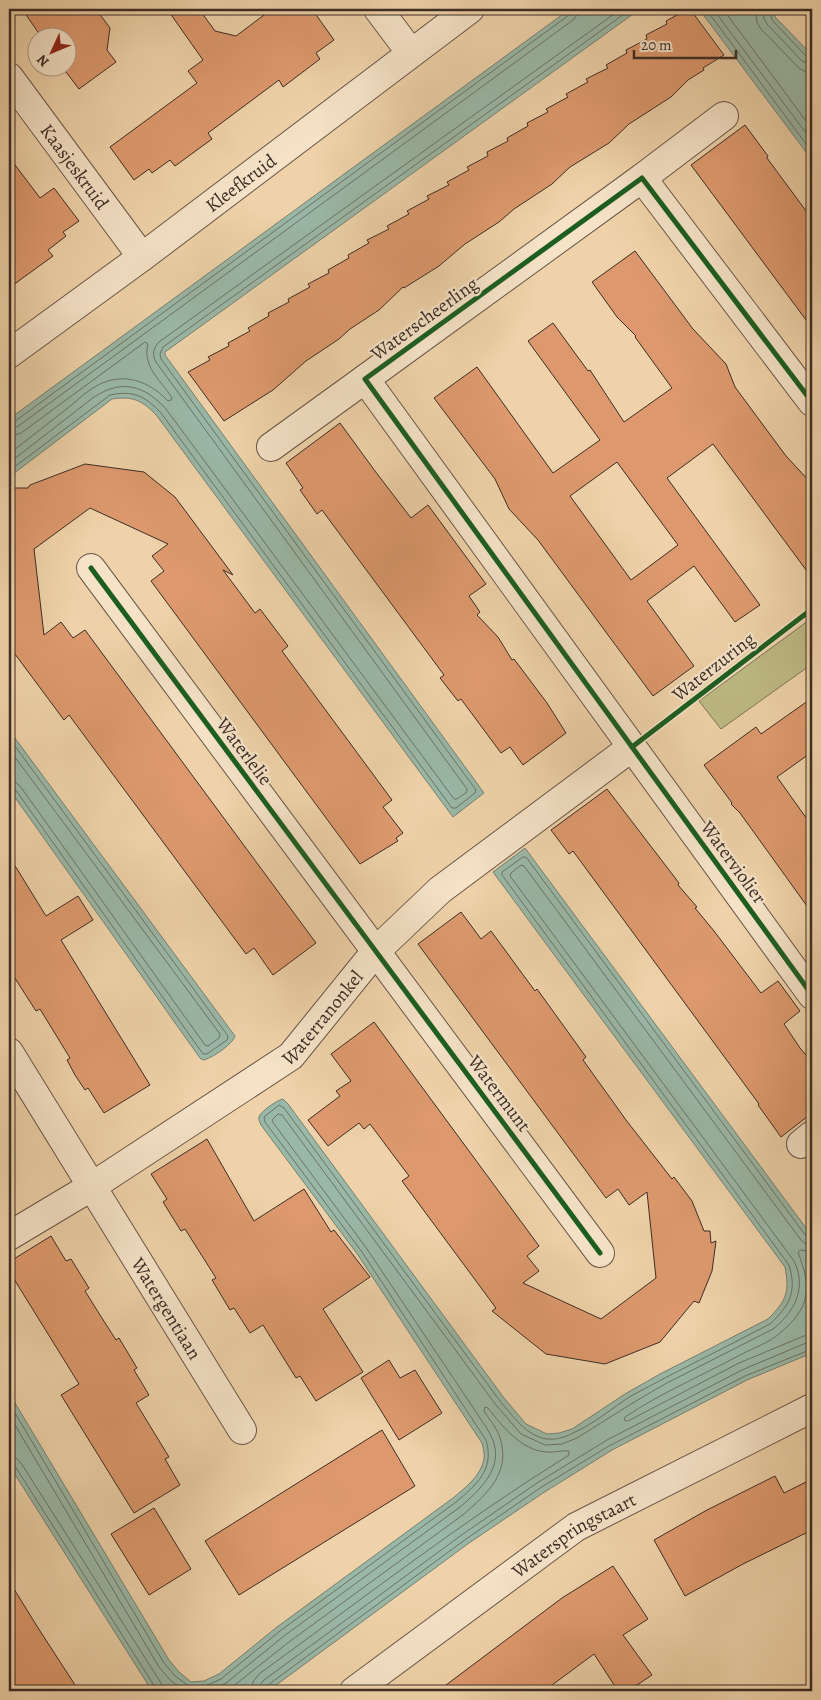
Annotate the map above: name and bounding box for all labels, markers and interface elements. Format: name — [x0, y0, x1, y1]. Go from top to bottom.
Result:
north arrow — [28, 28, 78, 78]
scale bar — [634, 28, 736, 60]
text: 20 m — [641, 35, 672, 55]
text: N — [33, 50, 53, 71]
street label: Kaasjeskruid — [34, 119, 115, 216]
street label: Kleefkruid — [200, 148, 282, 219]
street label: Waterscheerling — [365, 271, 484, 367]
street label: Waterzuring — [666, 626, 761, 708]
street label: Waterlelie — [210, 712, 278, 791]
street label: Waterviolier — [694, 815, 772, 909]
street label: Waterranonkel — [277, 965, 370, 1073]
street label: Watermunt — [461, 1049, 537, 1137]
street label: Watergentiaan — [124, 1252, 207, 1365]
street label: Waterspringstaart — [506, 1487, 641, 1585]

